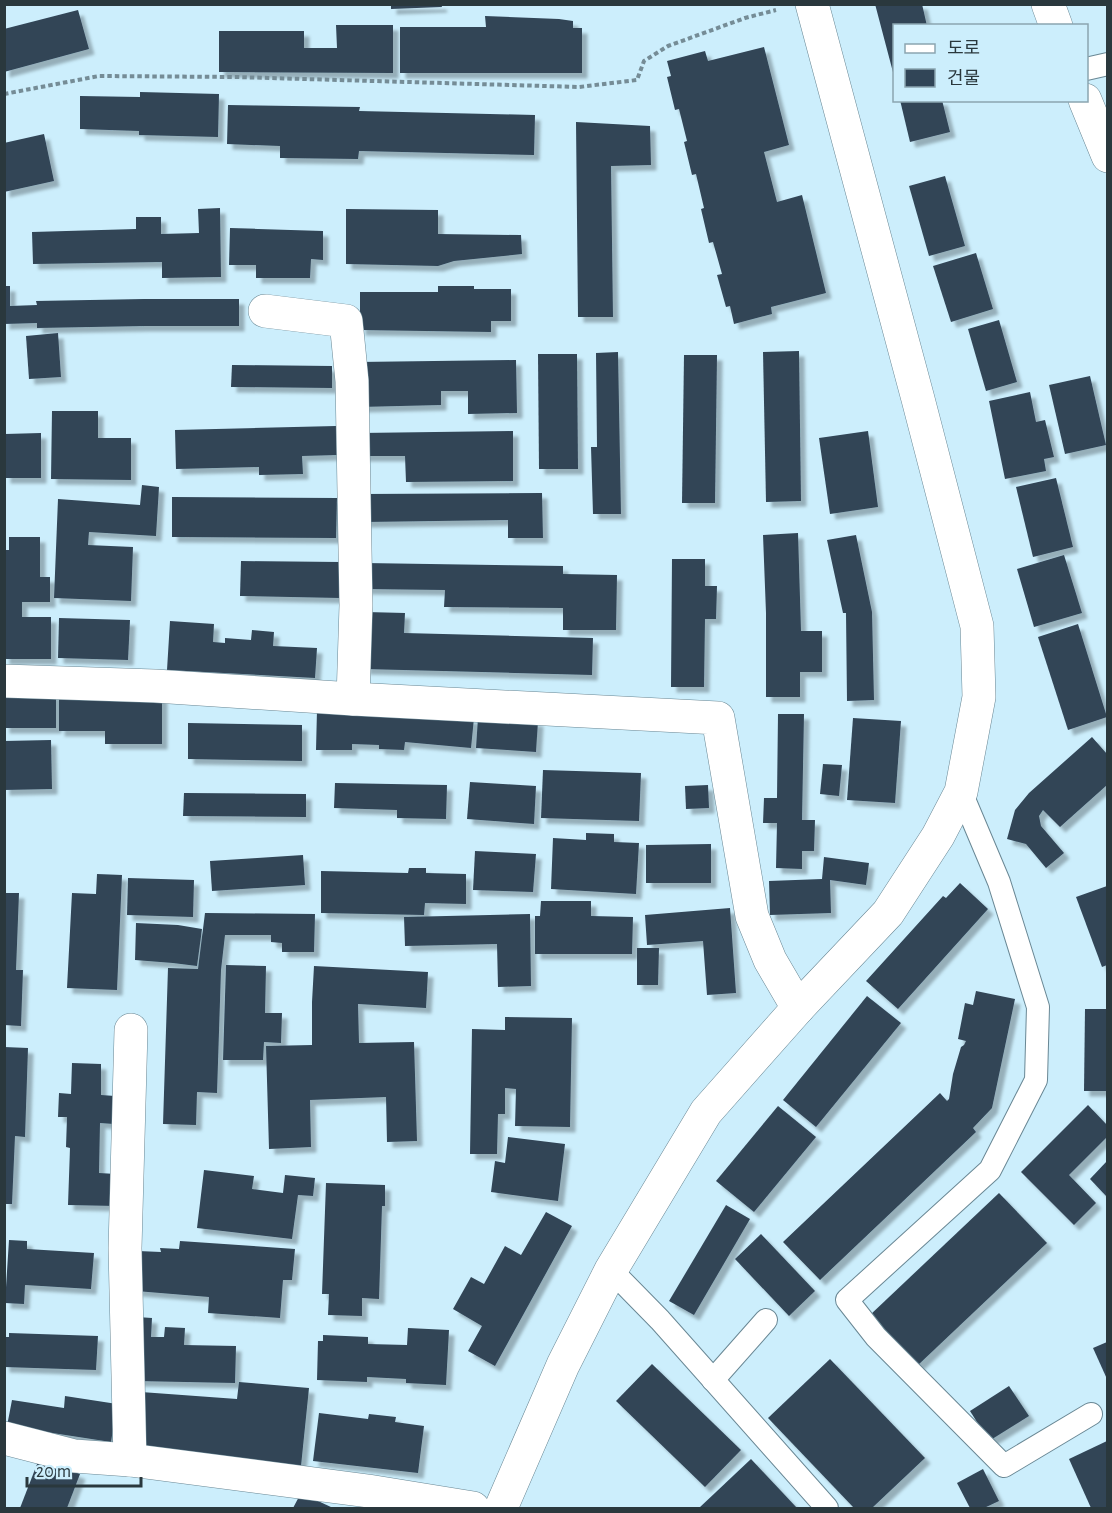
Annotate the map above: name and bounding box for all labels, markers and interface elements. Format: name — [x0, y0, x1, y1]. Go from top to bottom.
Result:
legend — [893, 24, 1088, 102]
text: 도로 — [947, 40, 980, 58]
text: 건물 — [947, 69, 980, 88]
scale bar — [27, 1450, 141, 1488]
text: 20 m — [36, 1463, 71, 1481]

